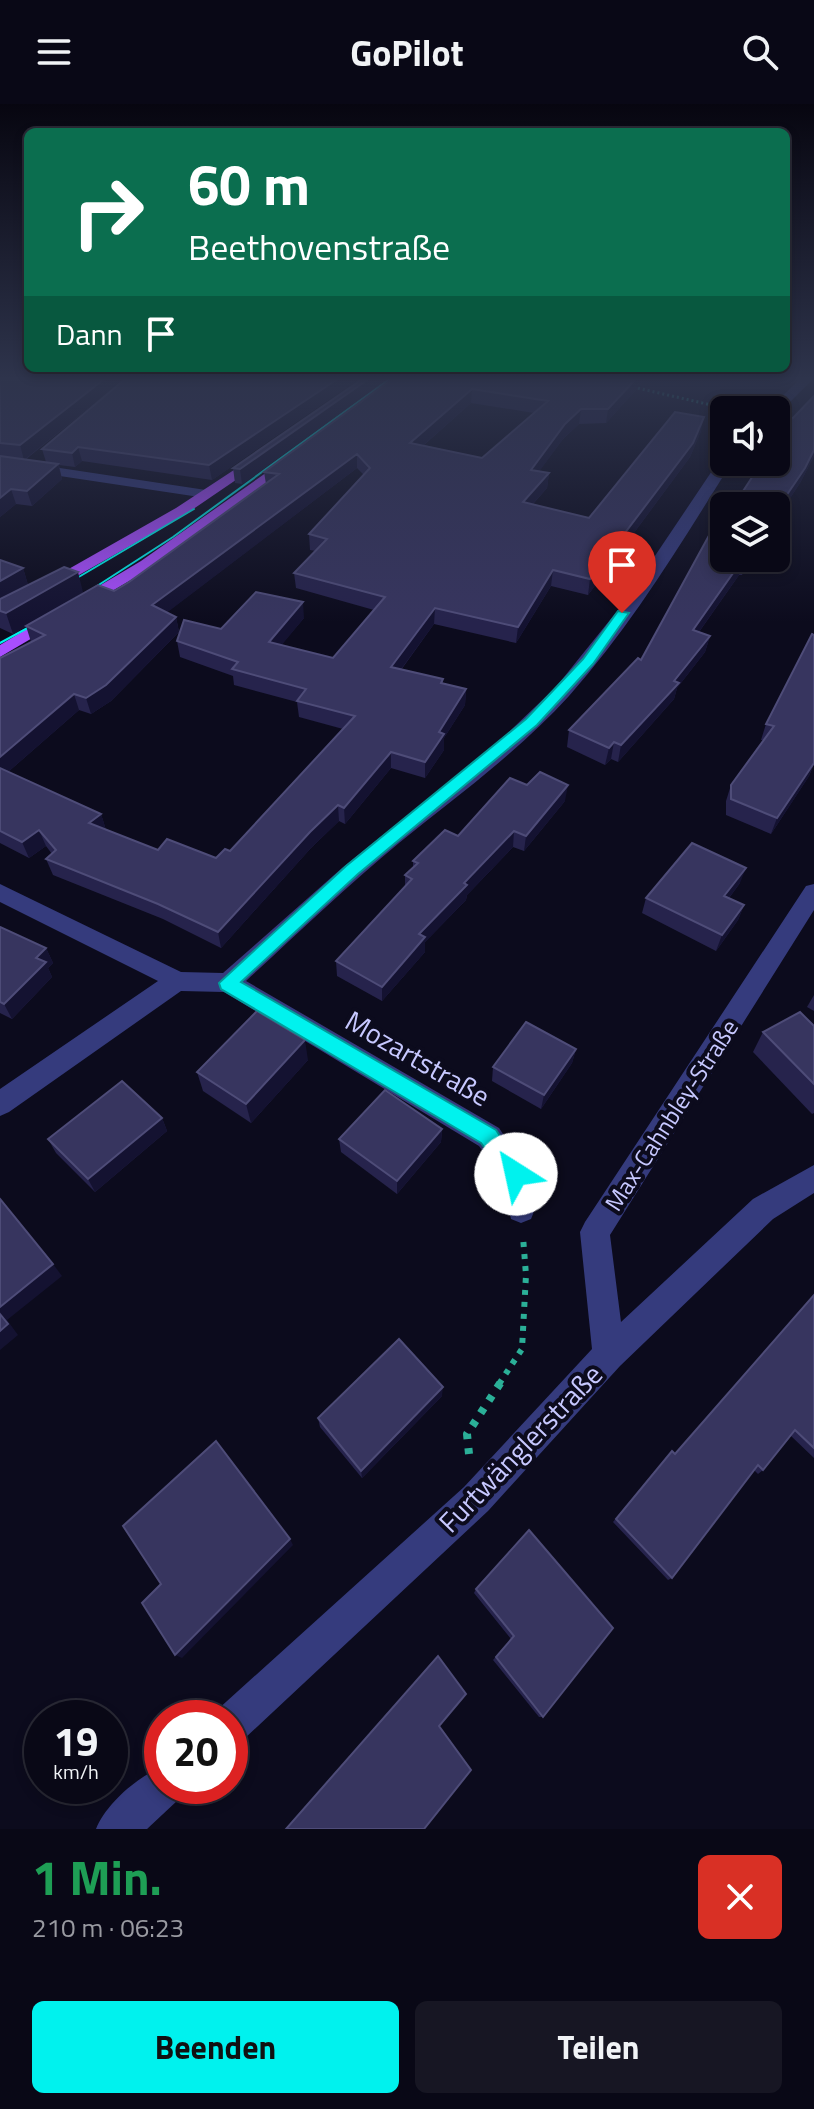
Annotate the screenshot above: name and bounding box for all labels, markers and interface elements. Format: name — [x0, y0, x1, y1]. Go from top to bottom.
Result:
text: GoPilot — [350, 25, 464, 80]
icon: menu — [32, 30, 76, 74]
icon: search — [738, 30, 782, 74]
text: 60 m — [188, 142, 310, 227]
icon: right — [56, 160, 160, 264]
text: Beethovenstraße — [188, 219, 450, 274]
text: Dann — [56, 311, 123, 357]
icon: arrive — [139, 312, 183, 356]
map controls — [710, 396, 790, 572]
button: sound — [710, 396, 790, 476]
button: layers — [710, 492, 790, 572]
pin — [588, 531, 656, 613]
icon: arrive — [600, 543, 644, 587]
street label: Mozartstraße — [337, 999, 499, 1117]
street label: Max-Cahnbley-Straße — [595, 1012, 747, 1218]
position arrow — [474, 1132, 558, 1216]
street label: Furtwänglerstraße — [428, 1354, 612, 1542]
speed limit sign: 20 — [144, 1700, 248, 1804]
text: 19 — [54, 1711, 98, 1772]
text: km/h — [53, 1756, 99, 1787]
text: 1 Min. — [32, 1841, 162, 1914]
button: close — [698, 1855, 782, 1939]
text: 210 m · 06:23 — [32, 1908, 184, 1947]
button: Beenden — [32, 2001, 399, 2093]
button: Teilen — [415, 2001, 782, 2093]

